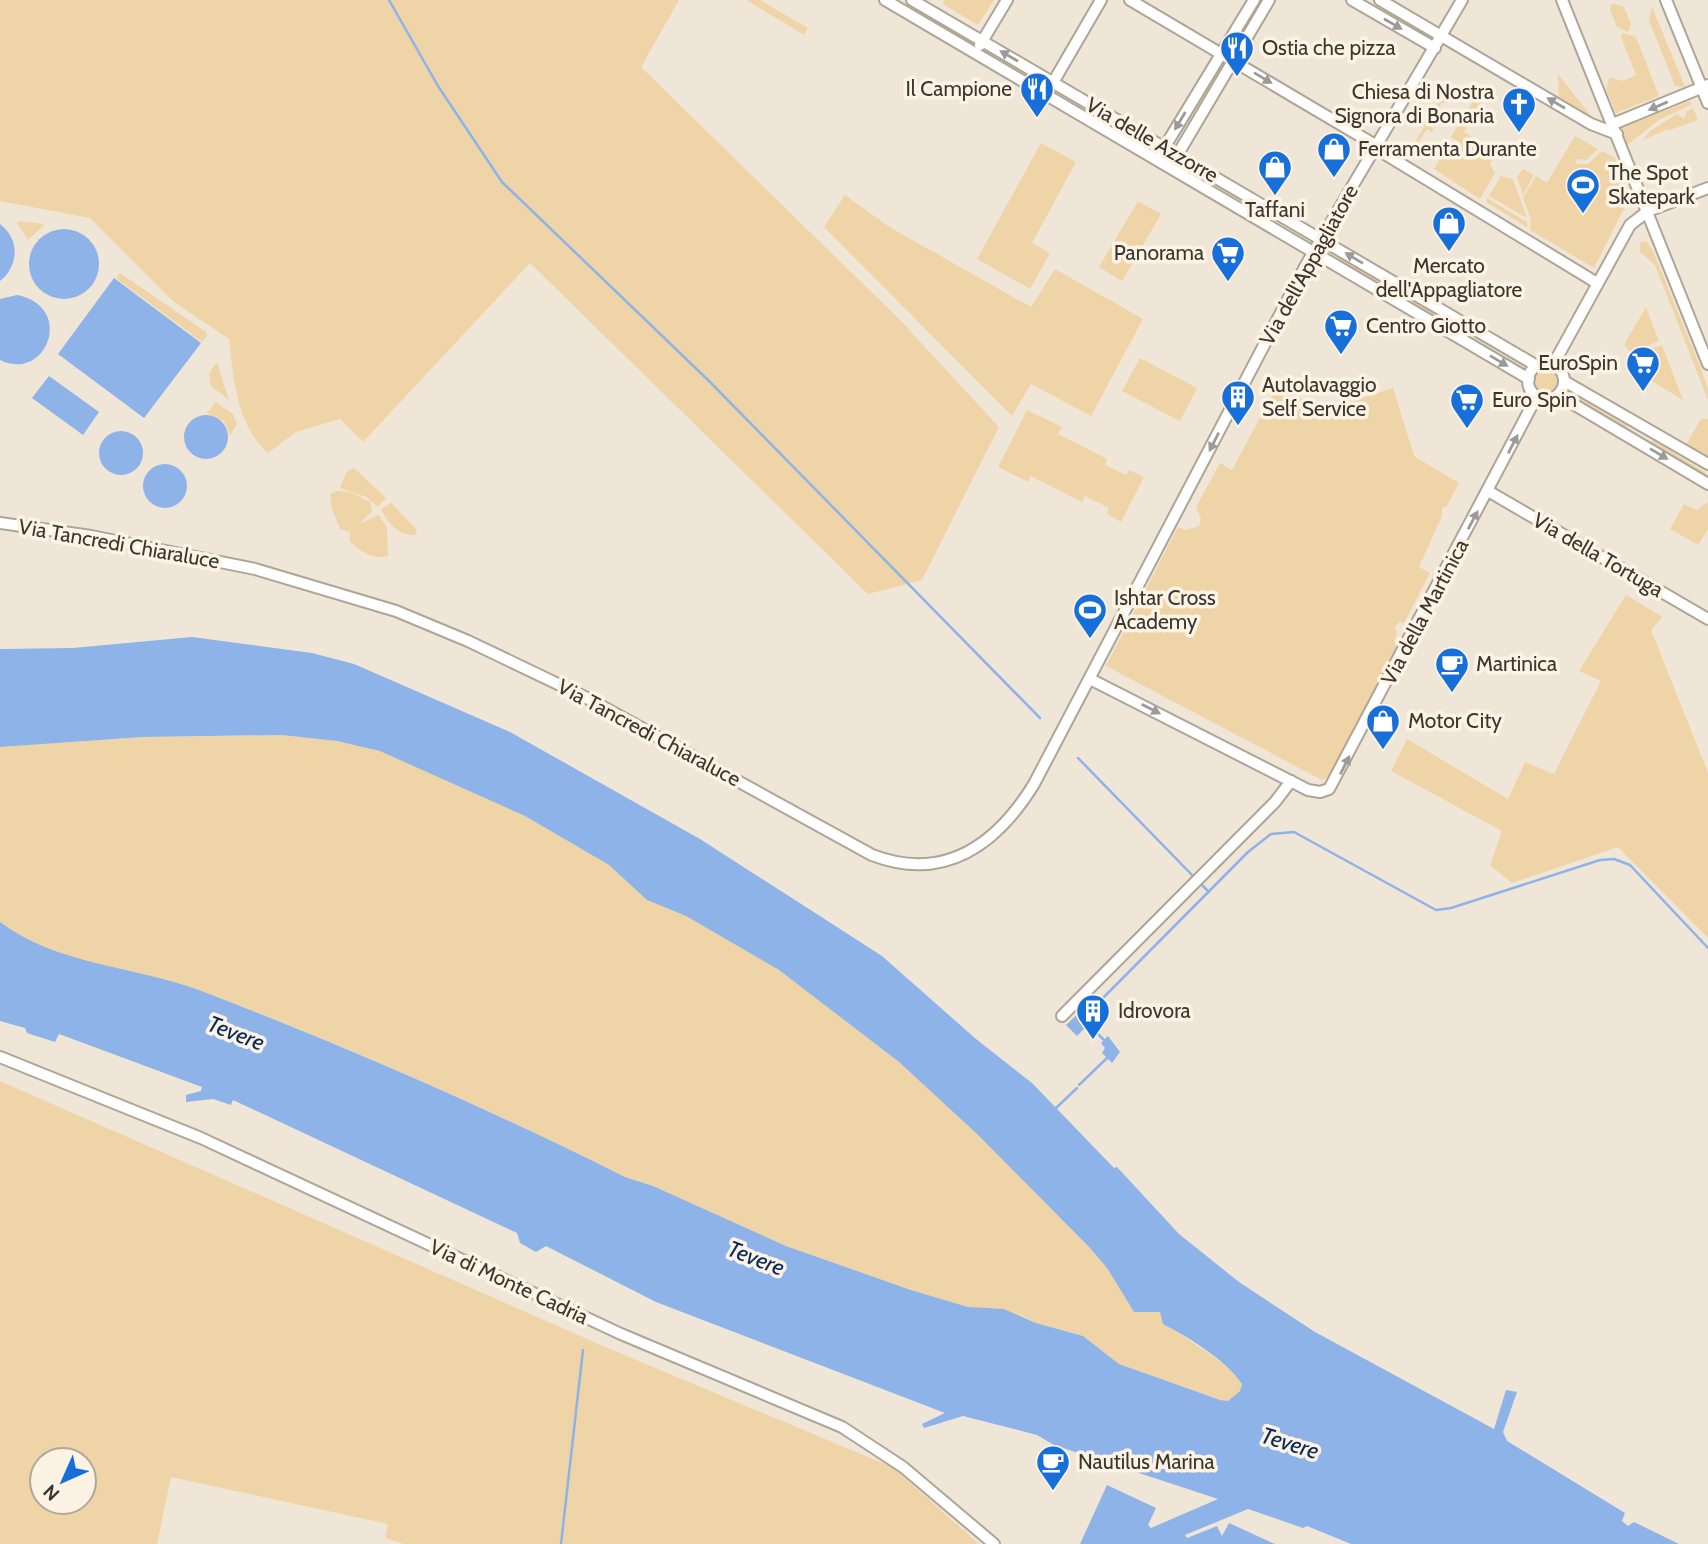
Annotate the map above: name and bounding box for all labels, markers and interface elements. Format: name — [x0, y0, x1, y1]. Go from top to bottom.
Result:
one-way arrow — [1384, 18, 1403, 30]
restaurant icon: Ostia che pizza — [1218, 29, 1256, 78]
place label: Ostia che pizza — [1262, 35, 1395, 60]
one-way arrow — [999, 50, 1018, 62]
restaurant icon: Il Campione — [1018, 70, 1056, 119]
one-way arrow — [1254, 72, 1273, 85]
place label: Il Campione — [906, 76, 1012, 101]
place label: Chiesa di Nostra Signora di Bonaria — [1334, 79, 1494, 128]
church icon: Chiesa di Nostra Signora di Bonaria — [1500, 85, 1538, 134]
street label: Via delle Azzorre — [1082, 92, 1223, 188]
one-way arrow — [1547, 97, 1566, 110]
one-way arrow — [1647, 101, 1668, 112]
one-way arrow — [1174, 112, 1187, 131]
shop icon: Ferramenta Durante — [1315, 130, 1353, 179]
place label: Ferramenta Durante — [1358, 136, 1537, 161]
shop icon: Taffani — [1256, 148, 1294, 197]
place label: The Spot Skatepark — [1608, 160, 1695, 209]
sports icon: The Spot Skatepark — [1564, 166, 1602, 215]
street label: Via dell'Appagliatore — [1254, 180, 1363, 349]
place label: Taffani — [1245, 197, 1305, 222]
shop icon: Mercato dell'Appagliatore — [1430, 204, 1468, 253]
supermarket icon: Panorama — [1209, 234, 1247, 283]
place label: Panorama — [1114, 240, 1204, 265]
one-way arrow — [1345, 251, 1364, 264]
place label: Mercato dell'Appagliatore — [1376, 253, 1523, 302]
supermarket icon: Centro Giotto — [1322, 307, 1360, 356]
place label: Centro Giotto — [1366, 313, 1486, 338]
supermarket icon: EuroSpin — [1624, 344, 1662, 393]
place label: EuroSpin — [1538, 350, 1618, 375]
one-way arrow — [1490, 355, 1509, 367]
place label: Autolavaggio Self Service — [1262, 372, 1377, 421]
building icon: Autolavaggio Self Service — [1219, 378, 1257, 427]
supermarket icon: Euro Spin — [1448, 381, 1486, 430]
place label: Euro Spin — [1492, 387, 1577, 412]
one-way arrow — [1209, 432, 1220, 452]
one-way arrow — [1507, 434, 1519, 454]
one-way arrow — [1649, 448, 1668, 461]
street label: Via della Tortuga — [1529, 507, 1668, 602]
one-way arrow — [1467, 510, 1479, 530]
street label: Via Tancredi Chiaraluce — [17, 514, 222, 574]
street label: Via della Martinica — [1376, 535, 1473, 689]
place label: Ishtar Cross Academy — [1114, 585, 1216, 634]
sports icon: Ishtar Cross Academy — [1071, 591, 1109, 640]
cafe icon: Martinica — [1433, 645, 1471, 694]
place label: Martinica — [1476, 651, 1557, 676]
street label: Via Tancredi Chiaraluce — [553, 674, 745, 792]
shop icon: Motor City — [1364, 702, 1402, 751]
one-way arrow — [1141, 704, 1161, 715]
place label: Motor City — [1408, 708, 1502, 733]
one-way arrow — [1339, 755, 1350, 775]
building icon: Idrovora — [1074, 992, 1112, 1041]
place label: Idrovora — [1118, 998, 1191, 1023]
water label: Tevere — [204, 1009, 268, 1057]
street label: Via di Monte Cadria — [426, 1234, 592, 1329]
water label: Tevere — [724, 1234, 788, 1282]
water label: Tevere — [1258, 1421, 1322, 1465]
cafe icon: Nautilus Marina — [1034, 1443, 1072, 1492]
north arrow — [28, 1446, 98, 1516]
place label: Nautilus Marina — [1078, 1449, 1214, 1474]
text: N — [38, 1480, 64, 1506]

